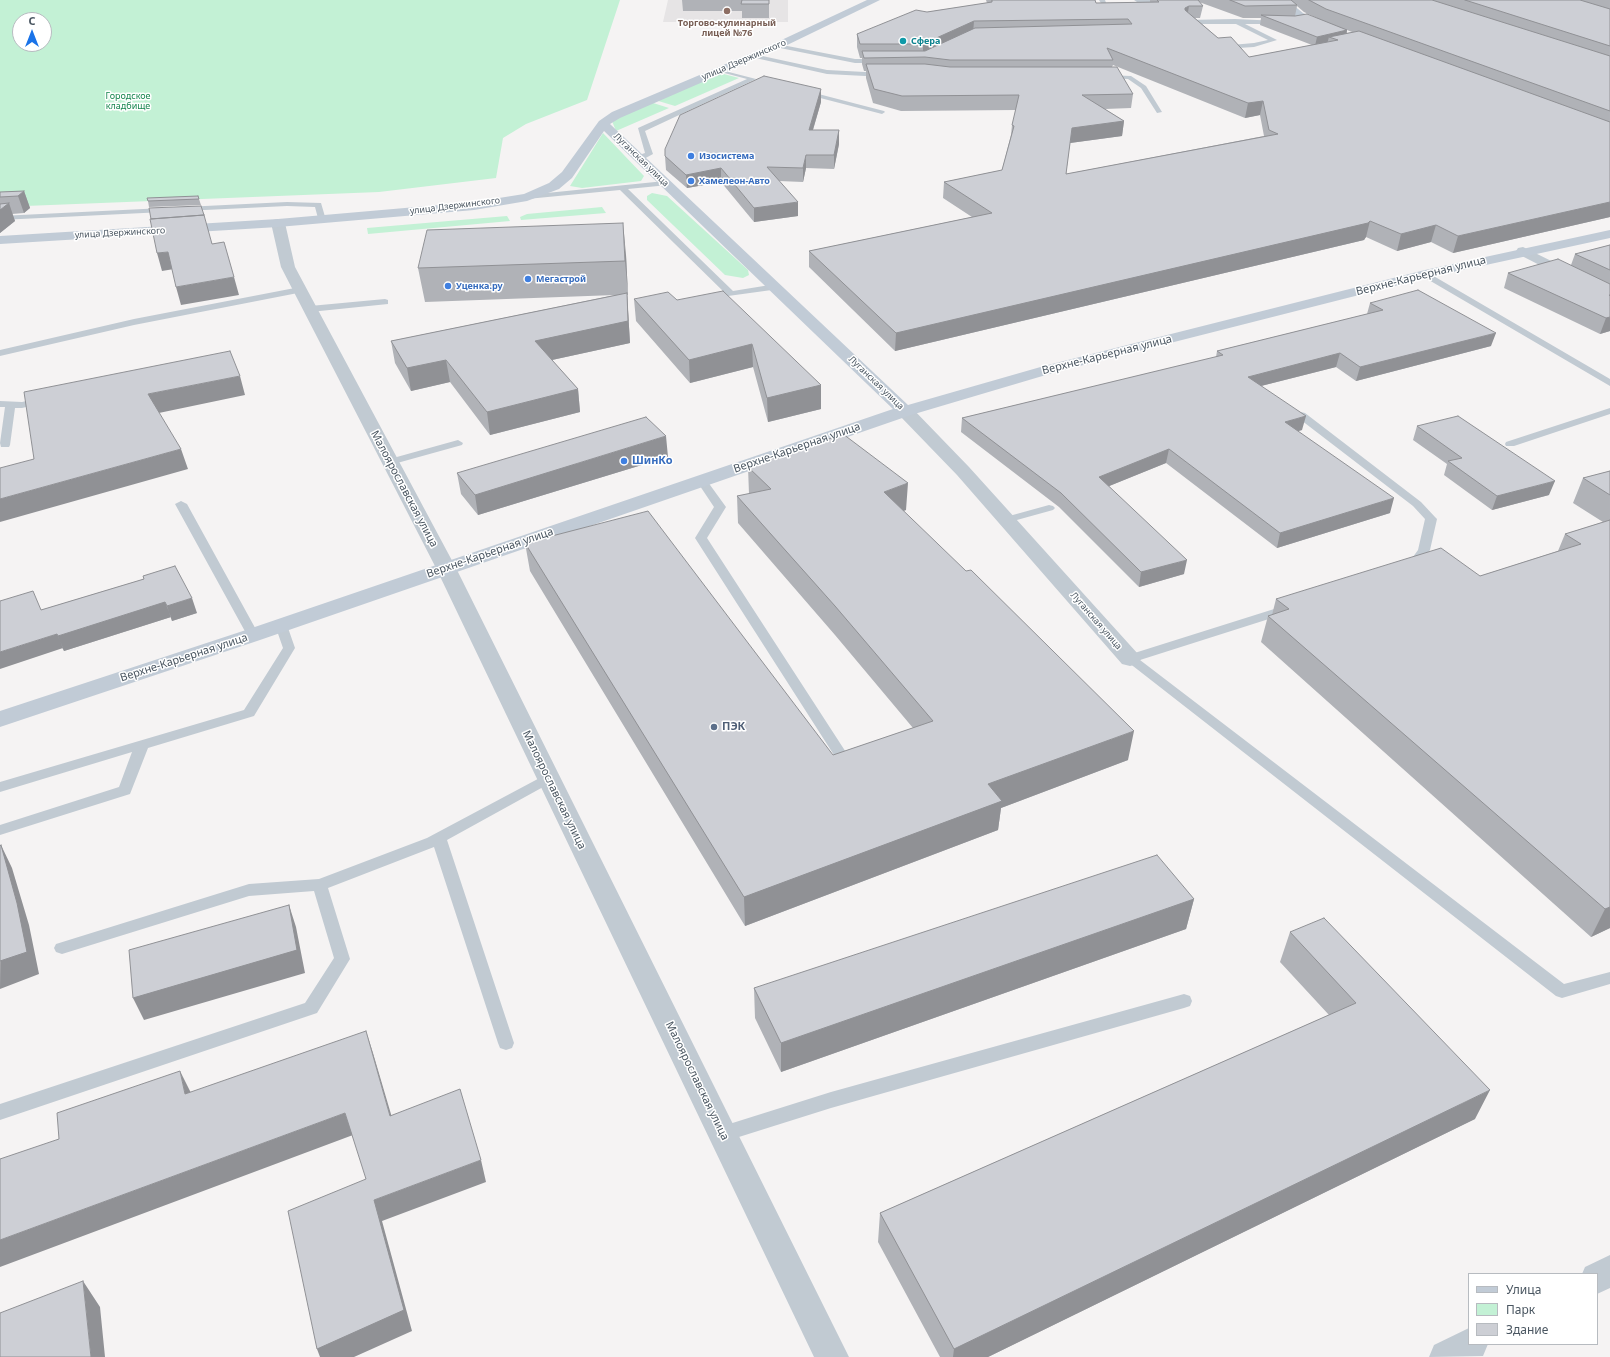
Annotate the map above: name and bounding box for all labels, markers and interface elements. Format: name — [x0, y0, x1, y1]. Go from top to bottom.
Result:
marker: Торгово-кулинарный лицей №76 — [722, 6, 732, 16]
north arrow — [12, 12, 52, 52]
text: С — [28, 13, 36, 28]
place label: Торгово-кулинарный лицей №76 — [678, 18, 776, 39]
marker: Сфера — [898, 36, 908, 46]
place label: Сфера — [911, 36, 940, 46]
street label: улица Дзержинского — [700, 37, 788, 83]
park label: Городское кладбище — [105, 91, 151, 112]
street label: Луганская улица — [611, 131, 671, 189]
marker: Изосистема — [686, 151, 696, 161]
place label: Изосистема — [699, 151, 754, 161]
marker: Хамелеон-Авто — [686, 176, 696, 186]
place label: Хамелеон-Авто — [699, 176, 770, 186]
street label: улица Дзержинского — [409, 195, 501, 217]
street label: улица Дзержинского — [74, 225, 166, 241]
street label: Верхне-Карьерная улица — [1355, 253, 1487, 299]
marker: Мегастрой — [523, 274, 533, 284]
place label: Мегастрой — [536, 274, 586, 284]
marker: Уценка.ру — [443, 281, 453, 291]
place label: Уценка.ру — [456, 281, 503, 291]
street label: Верхне-Карьерная улица — [1041, 332, 1173, 378]
street label: Луганская улица — [846, 354, 906, 412]
street label: Верхне-Карьерная улица — [732, 420, 862, 476]
street label: Малоярославская улица — [368, 428, 440, 550]
place label: ШинКо — [632, 454, 673, 468]
marker: ШинКо — [619, 456, 629, 466]
street label: Верхне-Карьерная улица — [425, 525, 555, 581]
street label: Луганская улица — [1068, 590, 1124, 652]
street label: Верхне-Карьерная улица — [119, 631, 249, 685]
place label: ПЭК — [722, 720, 745, 734]
marker: ПЭК — [709, 722, 719, 732]
street label: Малоярославская улица — [520, 729, 588, 851]
street label: Малоярославская улица — [663, 1020, 731, 1142]
legend — [1468, 1273, 1598, 1345]
text: Улица — [1506, 1281, 1541, 1298]
text: Парк — [1506, 1301, 1535, 1318]
text: Здание — [1506, 1321, 1548, 1338]

